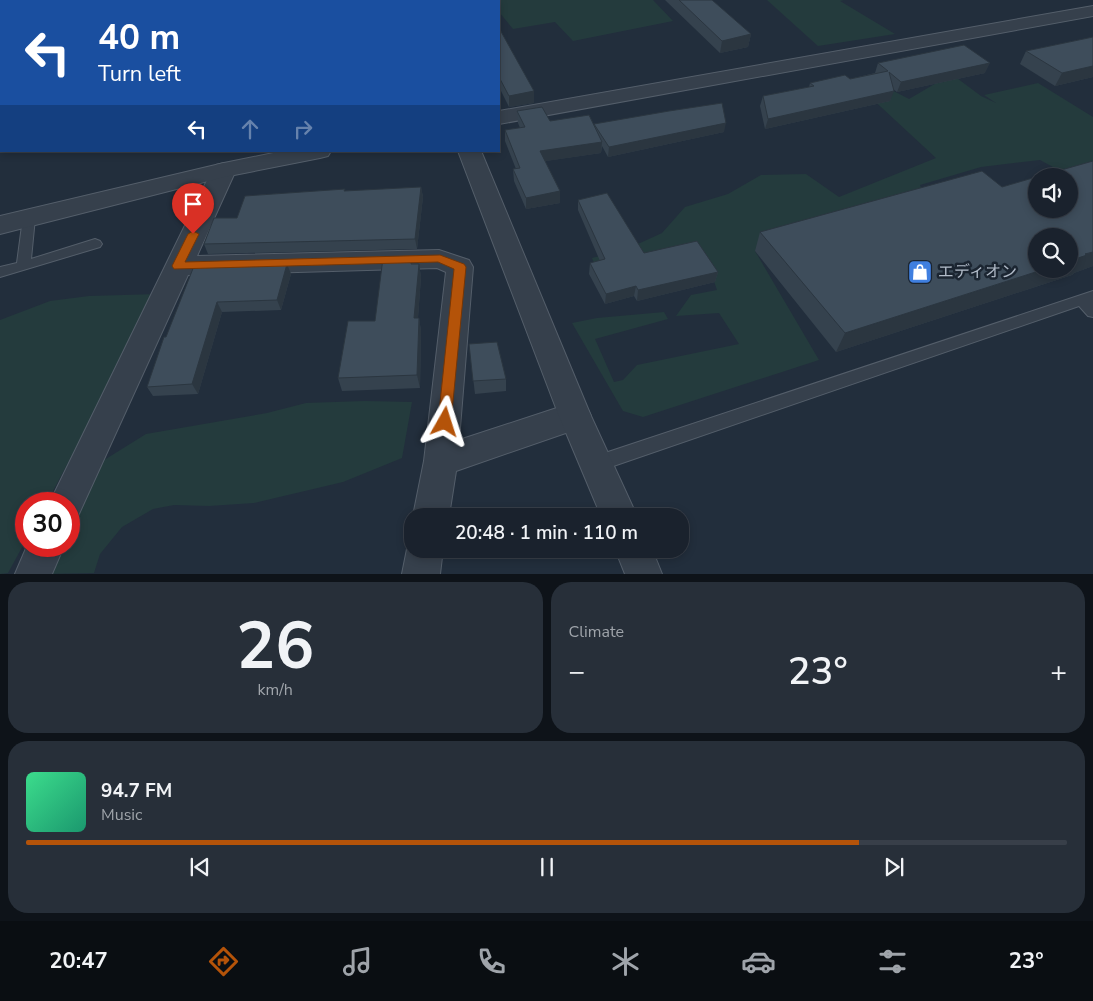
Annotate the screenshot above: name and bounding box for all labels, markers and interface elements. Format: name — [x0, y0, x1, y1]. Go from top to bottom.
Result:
text: 40 m — [98, 14, 180, 61]
icon: left — [15, 20, 80, 85]
text: Turn left — [98, 59, 181, 89]
icon: left — [183, 115, 211, 143]
icon: ahead — [236, 115, 264, 143]
icon: right — [289, 115, 317, 143]
map controls — [1028, 168, 1078, 278]
button: sound — [1028, 168, 1078, 218]
pin — [172, 183, 214, 234]
icon: arrive — [179, 190, 207, 218]
button: search — [1028, 228, 1078, 278]
shop icon: エディオン — [907, 259, 933, 285]
place label: エディオン — [938, 261, 1017, 283]
position arrow — [418, 395, 470, 447]
speed limit sign: 30 — [15, 492, 80, 557]
text: 20:48 · 1 min · 110 m — [455, 520, 638, 546]
text: 26 — [236, 602, 314, 691]
text: Climate — [569, 621, 624, 643]
text: 23° — [788, 646, 848, 697]
text: − — [569, 653, 585, 691]
text: + — [1050, 653, 1067, 691]
text: km/h — [258, 679, 293, 701]
text: 94.7 FM — [101, 778, 172, 804]
text: Music — [101, 804, 142, 826]
icon: previous — [186, 853, 214, 881]
icon: pause — [533, 853, 561, 881]
icon: next — [880, 853, 908, 881]
icon: directions — [206, 944, 241, 979]
icon: music — [340, 944, 375, 979]
icon: phone — [474, 944, 509, 979]
icon: climate — [608, 944, 643, 979]
icon: car — [741, 944, 776, 979]
icon: filters — [875, 944, 910, 979]
text: 20:47 — [49, 946, 108, 976]
text: 23° — [1009, 946, 1044, 976]

